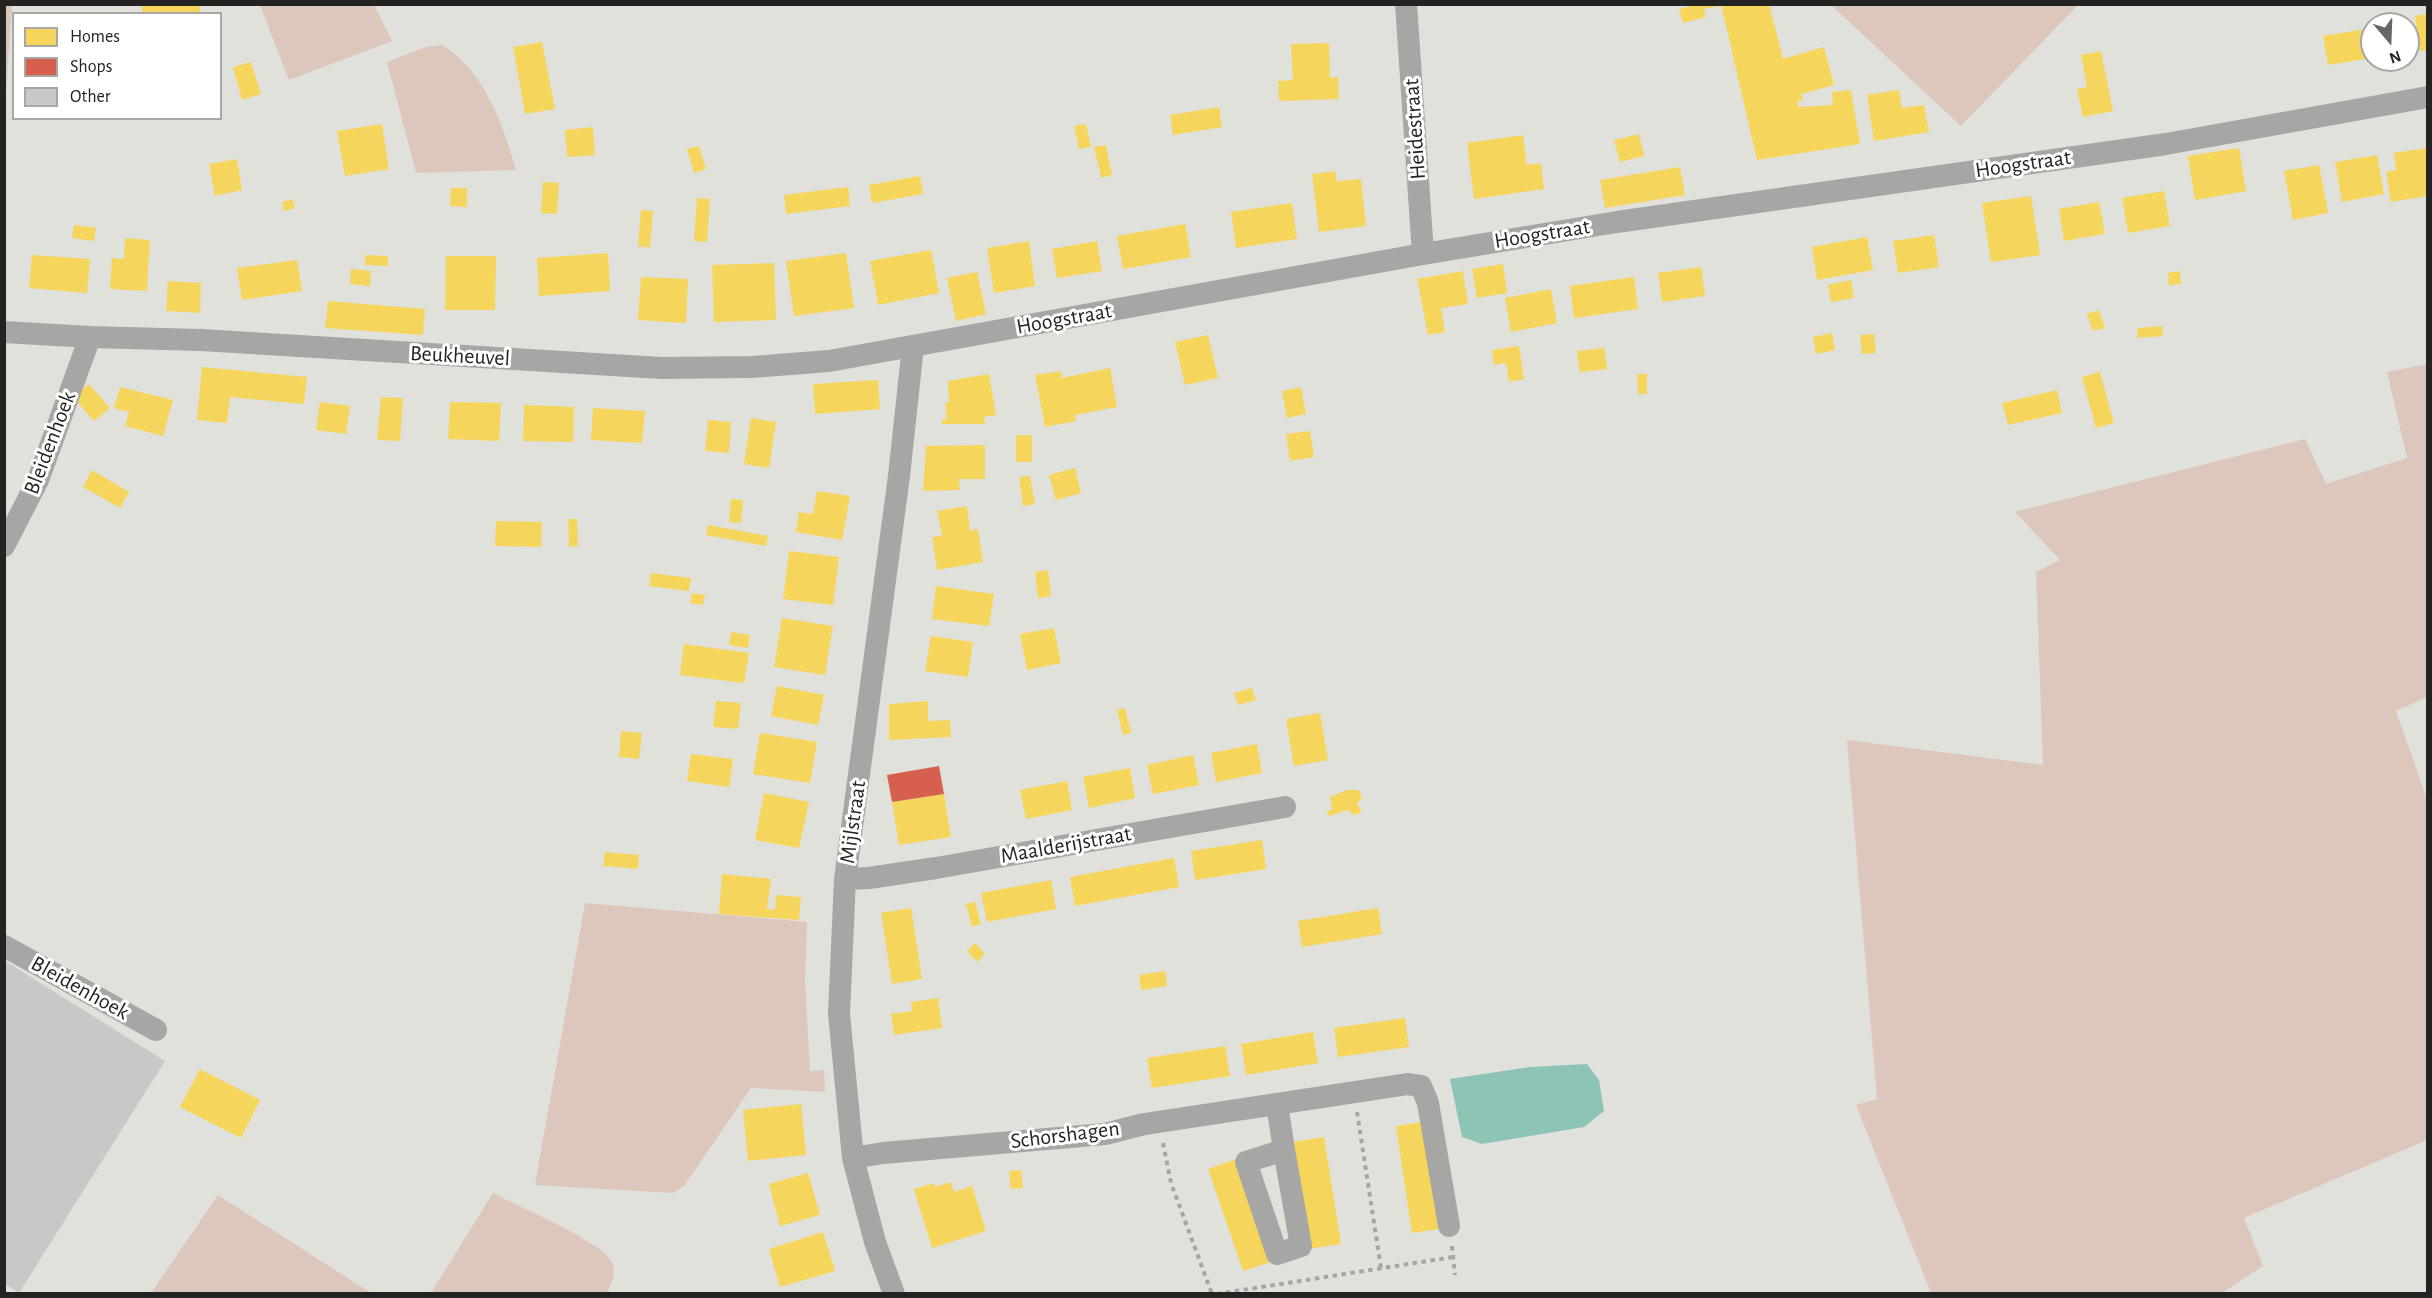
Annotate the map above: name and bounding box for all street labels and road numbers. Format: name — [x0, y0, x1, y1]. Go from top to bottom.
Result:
street label: Heidestraat — [1398, 78, 1432, 180]
street label: Hoogstraat — [1973, 144, 2073, 184]
street label: Hoogstraat — [1492, 213, 1592, 255]
street label: Hoogstraat — [1014, 298, 1114, 340]
street label: Beukheuvel — [409, 340, 511, 372]
street label: Bleidenhoek — [18, 388, 82, 498]
street label: Mijlstraat — [834, 779, 872, 865]
street label: Maalderijstraat — [999, 821, 1133, 869]
street label: Bleidenhoek — [26, 950, 134, 1026]
street label: Schorshagen — [1009, 1115, 1121, 1155]

